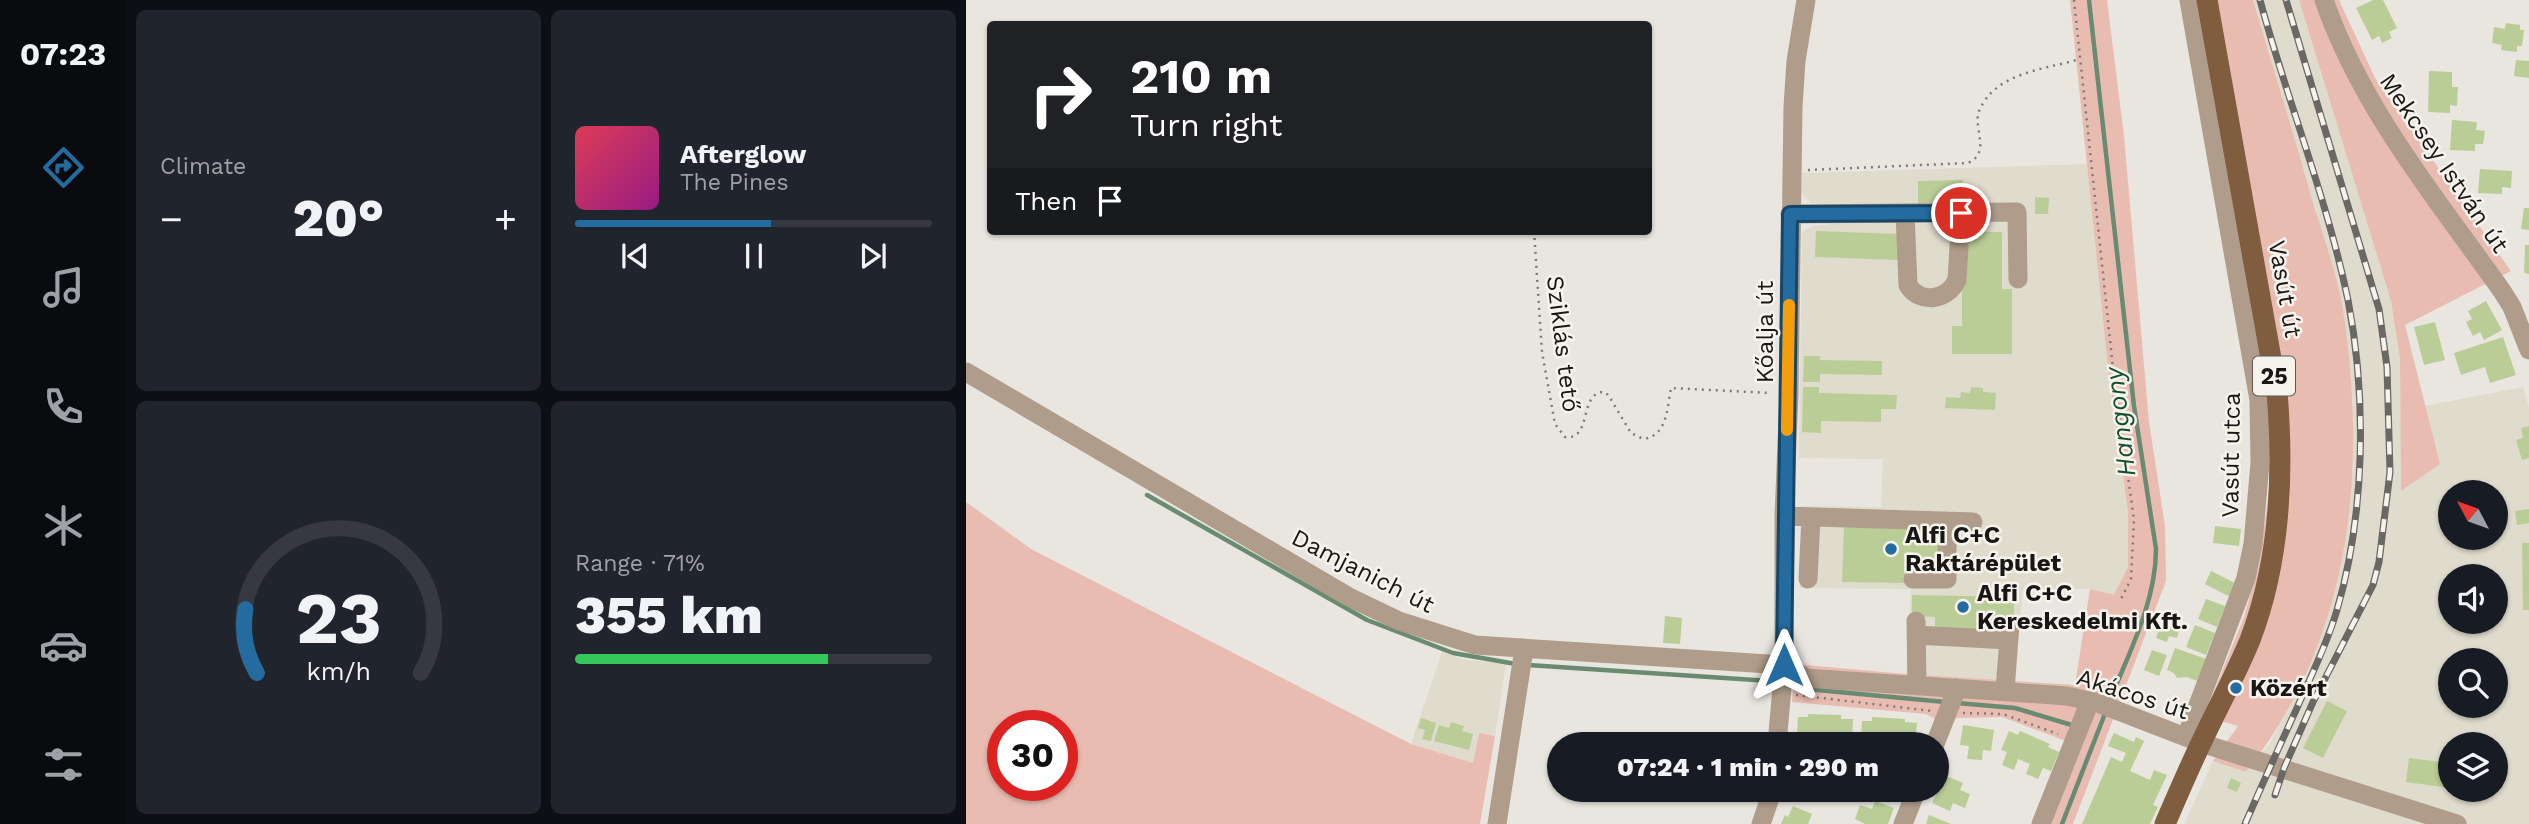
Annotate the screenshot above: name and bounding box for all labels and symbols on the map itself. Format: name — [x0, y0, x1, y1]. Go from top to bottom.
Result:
street label: Mekcsey István út — [2374, 68, 2514, 258]
pin — [1931, 183, 1991, 243]
street label: Vasút út — [2263, 238, 2307, 340]
street label: Sziklás tető — [1541, 274, 1585, 414]
street label: Kőalja út — [1751, 281, 1779, 383]
road number: 25 — [2253, 356, 2295, 396]
water label: Hangony — [2098, 364, 2142, 478]
street label: Vasút utca — [2216, 392, 2246, 518]
north arrow — [2438, 480, 2508, 550]
place label: Alfi C+C Raktárépület — [1905, 521, 2062, 577]
street label: Damjanich út — [1287, 523, 1439, 619]
marker: Alfi C+C Raktárépület — [1883, 541, 1899, 557]
place label: Alfi C+C Kereskedelmi Kft. — [1977, 579, 2188, 635]
marker: Alfi C+C Kereskedelmi Kft. — [1955, 599, 1971, 615]
position arrow — [1747, 628, 1821, 702]
street label: Akácos út — [2073, 663, 2193, 725]
place label: Közért — [2250, 674, 2327, 702]
marker: Közért — [2228, 680, 2244, 696]
speed limit sign: 30 — [987, 710, 1078, 801]

